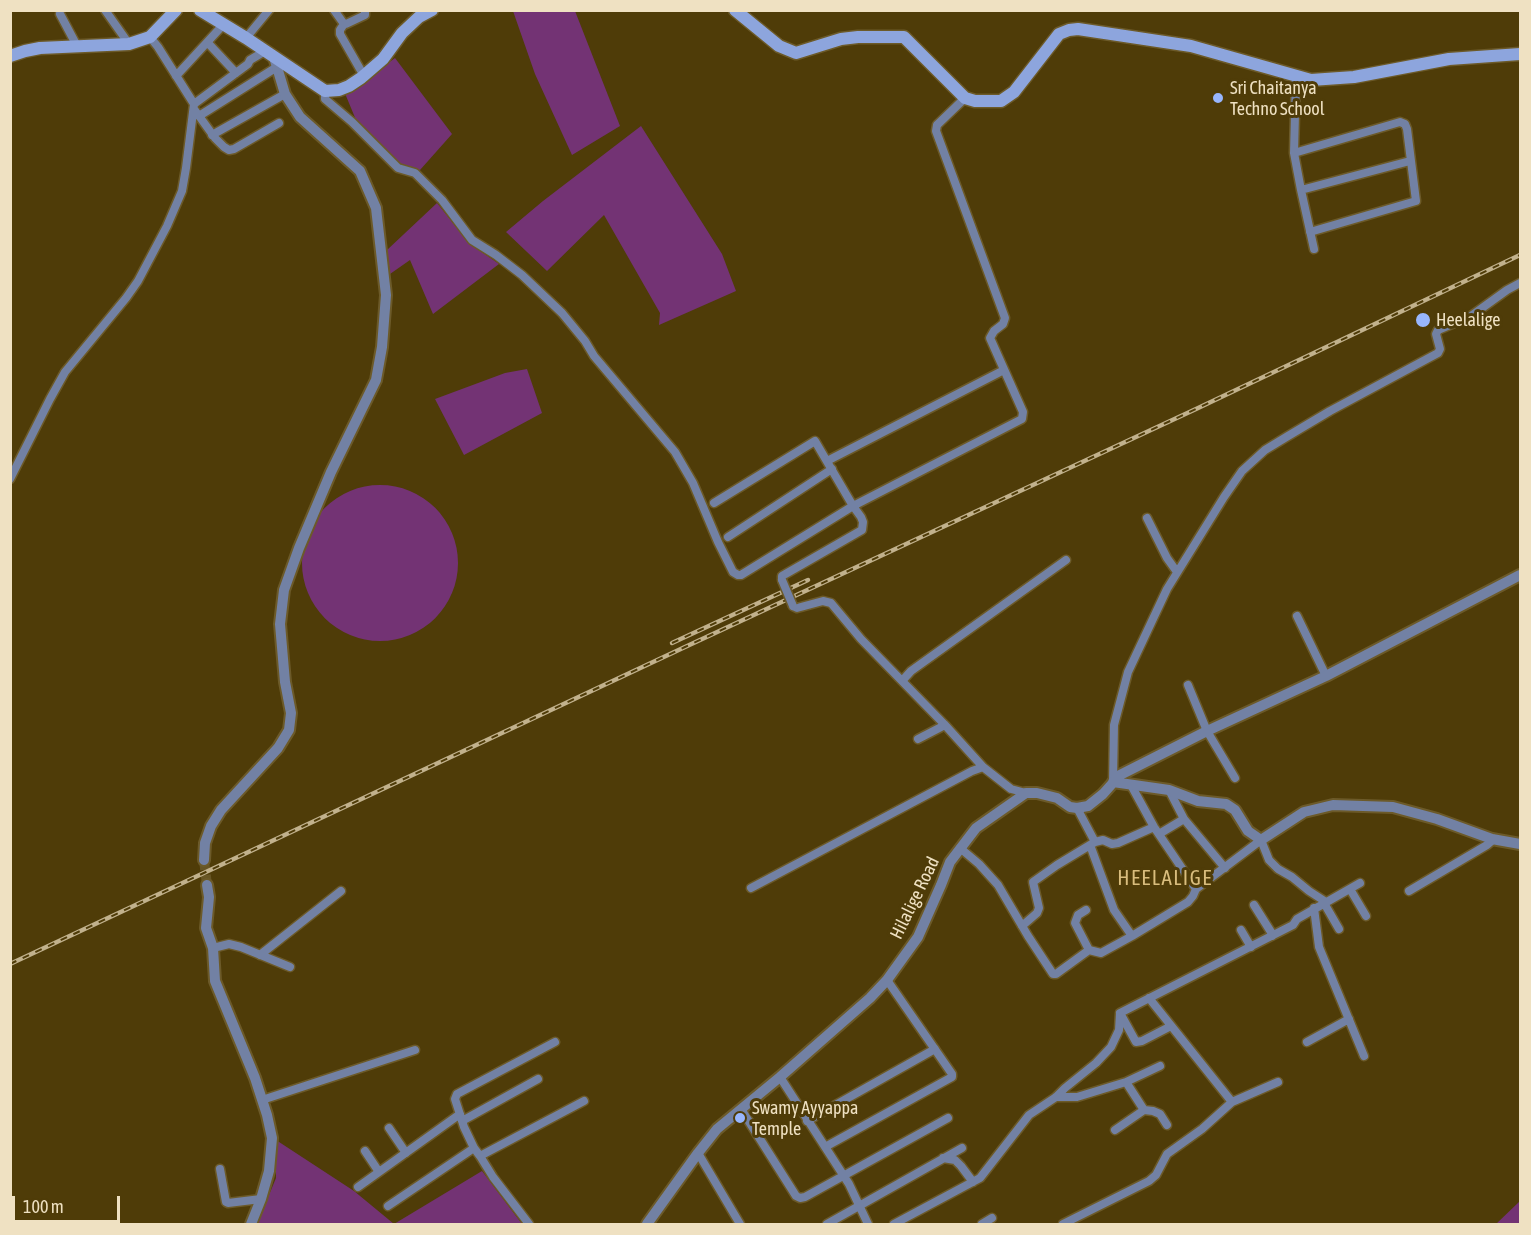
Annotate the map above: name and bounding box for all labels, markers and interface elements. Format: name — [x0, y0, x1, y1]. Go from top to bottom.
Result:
place label: Sri Chaitanya Techno School — [1230, 77, 1325, 119]
marker: Sri Chaitanya Techno School — [1211, 91, 1225, 105]
place label: Heelalige — [1436, 309, 1500, 331]
marker: Heelalige — [1414, 311, 1432, 329]
street label: Hilalige Road — [886, 853, 944, 943]
district label: HEELALIGE — [1117, 865, 1213, 891]
place label: Swamy Ayyappa Temple — [752, 1097, 858, 1140]
marker: Swamy Ayyappa Temple — [733, 1111, 747, 1125]
scale bar — [15, 1184, 123, 1222]
text: 100 m — [23, 1196, 64, 1217]

